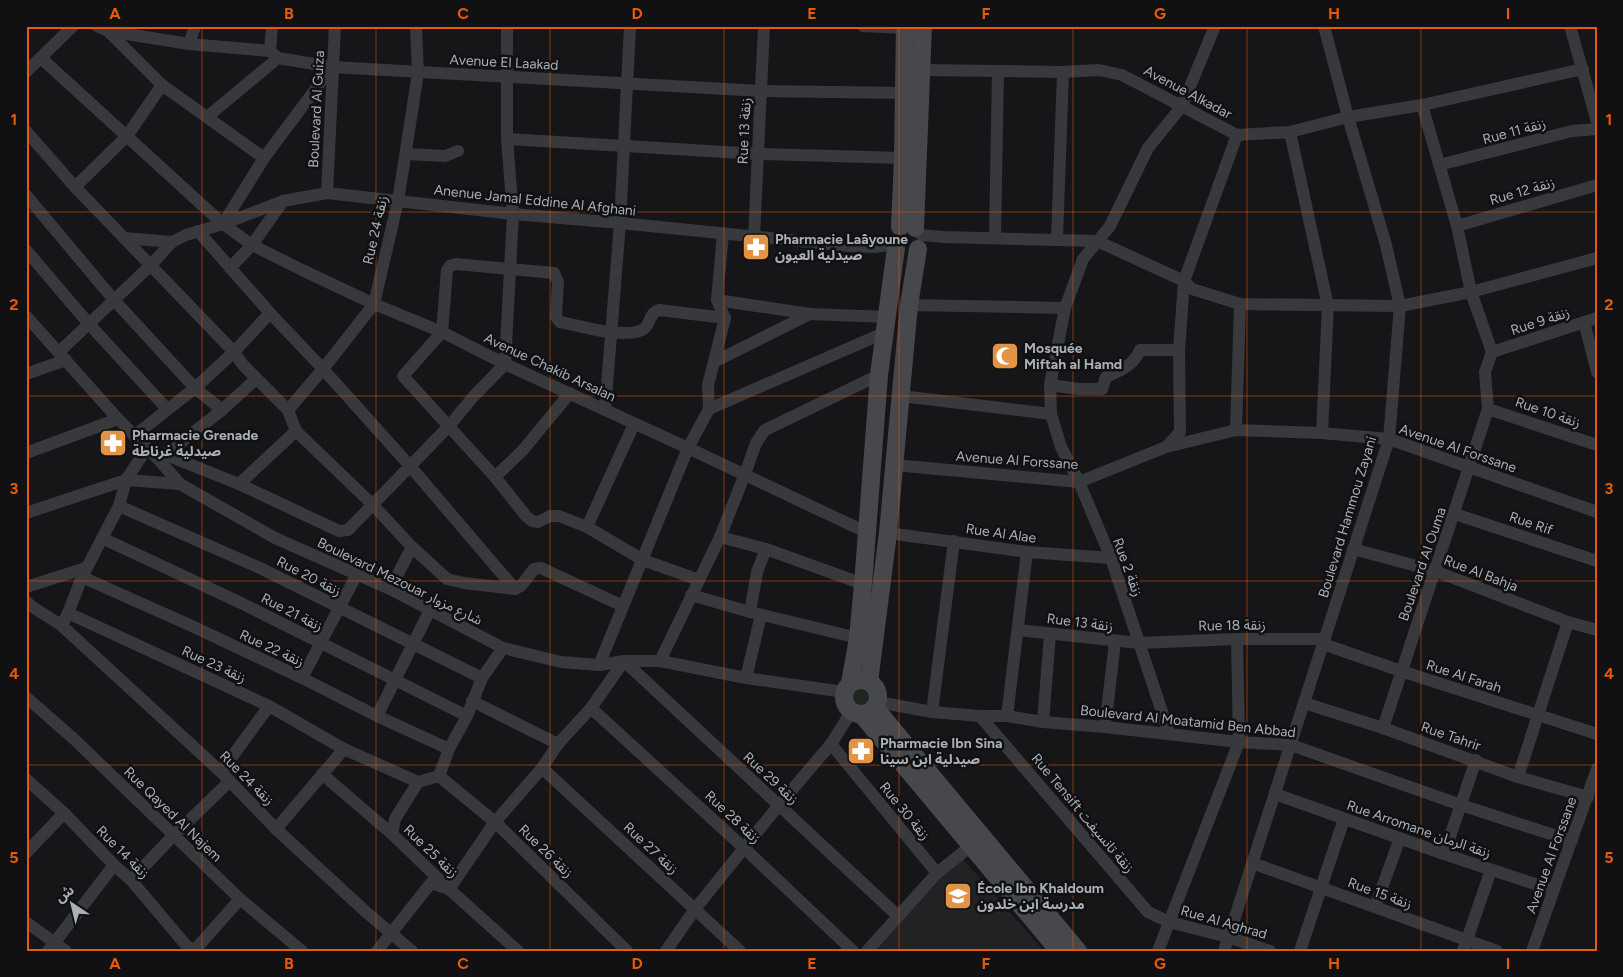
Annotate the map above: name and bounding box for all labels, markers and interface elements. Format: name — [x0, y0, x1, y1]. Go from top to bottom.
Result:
text: A — [109, 4, 121, 23]
text: B — [284, 4, 294, 23]
text: C — [457, 4, 469, 23]
text: D — [631, 4, 643, 23]
text: E — [807, 4, 817, 23]
text: F — [982, 4, 991, 23]
text: G — [1154, 4, 1166, 23]
text: H — [1328, 4, 1340, 23]
text: I — [1506, 4, 1510, 23]
street label: Boulevard Al Guiza — [305, 50, 328, 168]
street label: Avenue El Laakad — [449, 51, 559, 74]
street label: Avenue Alkadar — [1141, 62, 1235, 123]
street label: Rue 13 زنقة — [734, 97, 755, 165]
text: 1 — [11, 110, 17, 129]
text: 1 — [1606, 110, 1612, 129]
street label: Rue 11 زنقة — [1481, 115, 1548, 148]
street label: Rue 12 زنقة — [1488, 174, 1557, 209]
street label: Anenue Jamal Eddine Al Afghani — [433, 181, 637, 220]
street label: Rue 24 زنقة — [359, 194, 392, 266]
place label: Pharmacie Laâyoune صيدلية العيون — [775, 231, 908, 264]
pharmacy icon: Pharmacie Laâyoune صيدلية العيون — [741, 232, 771, 262]
text: 2 — [9, 295, 19, 314]
text: 2 — [1604, 295, 1614, 314]
street label: Rue 9 زنقة — [1508, 304, 1572, 339]
street label: Avenue Chakib Arsalan — [481, 329, 619, 406]
place label: Mosquée Miftah al Hamd — [1024, 340, 1122, 373]
mosque icon: Mosquée Miftah al Hamd — [990, 341, 1020, 371]
street label: Rue 10 زنقة — [1513, 393, 1583, 432]
street label: Avenue Al Forssane — [1397, 420, 1519, 477]
place label: Pharmacie Grenade صيدلية غرناطة — [132, 427, 258, 460]
pharmacy icon: Pharmacie Grenade صيدلية غرناطة — [98, 428, 128, 458]
street label: Boulevard Hammou Zayani — [1315, 434, 1380, 600]
street label: Avenue Al Forssane — [955, 448, 1079, 473]
text: 3 — [10, 479, 19, 498]
text: 3 — [1605, 479, 1614, 498]
street label: Boulevard Al Ouma — [1395, 505, 1450, 623]
street label: Rue Rif — [1507, 508, 1556, 539]
street label: Rue Al Alae — [965, 520, 1038, 547]
street label: Boulevard Mezouar شارع مزوار — [314, 534, 485, 631]
street label: Rue 2 زنقة — [1109, 536, 1146, 599]
street label: Rue Al Bahja — [1441, 552, 1520, 595]
street label: Rue 20 زنقة — [274, 553, 344, 600]
street label: Rue 21 زنقة — [258, 590, 325, 635]
street label: Rue 13 زنقة — [1046, 610, 1114, 635]
street label: Rue 18 زنقة — [1198, 616, 1266, 635]
street label: Rue 22 زنقة — [237, 626, 307, 671]
street label: Rue 23 زنقة — [179, 642, 249, 687]
street label: Rue Al Farah — [1424, 656, 1504, 697]
text: 4 — [9, 664, 19, 683]
text: 4 — [1604, 664, 1614, 683]
street label: Boulevard Al Moatamid Ben Abbad — [1079, 702, 1297, 741]
street label: Rue Tahrir — [1419, 718, 1483, 755]
place label: Pharmacie Ibn Sina صيدلية ابن سينا — [880, 735, 1003, 768]
pharmacy icon: Pharmacie Ibn Sina صيدلية ابن سينا — [846, 736, 876, 766]
street label: Rue 24 زنقة — [216, 748, 277, 809]
street label: Rue 29 زنقة — [740, 749, 802, 808]
street label: Rue Tensift زنقة تانسيفت — [1028, 750, 1138, 877]
street label: Rue Qayed Al Najem — [120, 763, 225, 865]
street label: Rue 30 زنقة — [876, 779, 933, 844]
street label: Rue 28 زنقة — [701, 787, 764, 847]
street label: Avenue Al Forssane — [1522, 794, 1581, 916]
street label: Rue Arromane زنقة الرمان — [1345, 797, 1493, 862]
street label: Rue 27 زنقة — [620, 819, 682, 878]
street label: Rue 25 زنقة — [400, 821, 461, 882]
street label: Rue 26 زنقة — [515, 821, 576, 881]
street label: Rue 14 زنقة — [93, 822, 153, 882]
text: 5 — [9, 848, 19, 867]
text: 5 — [1604, 848, 1614, 867]
street label: Rue 15 زنقة — [1345, 874, 1414, 913]
north arrow — [48, 880, 98, 930]
place label: École Ibn Khaldoum مدرسة ابن خلدون — [977, 880, 1104, 913]
text: ش — [52, 881, 78, 906]
school or university icon: École Ibn Khaldoum مدرسة ابن خلدون — [943, 881, 973, 911]
street label: Rue Al Aghrad — [1179, 902, 1269, 943]
text: A — [109, 954, 121, 973]
text: B — [284, 954, 294, 973]
text: C — [457, 954, 469, 973]
text: D — [631, 954, 643, 973]
text: E — [807, 954, 817, 973]
text: F — [982, 954, 991, 973]
text: G — [1154, 954, 1166, 973]
text: H — [1328, 954, 1340, 973]
text: I — [1506, 954, 1510, 973]

